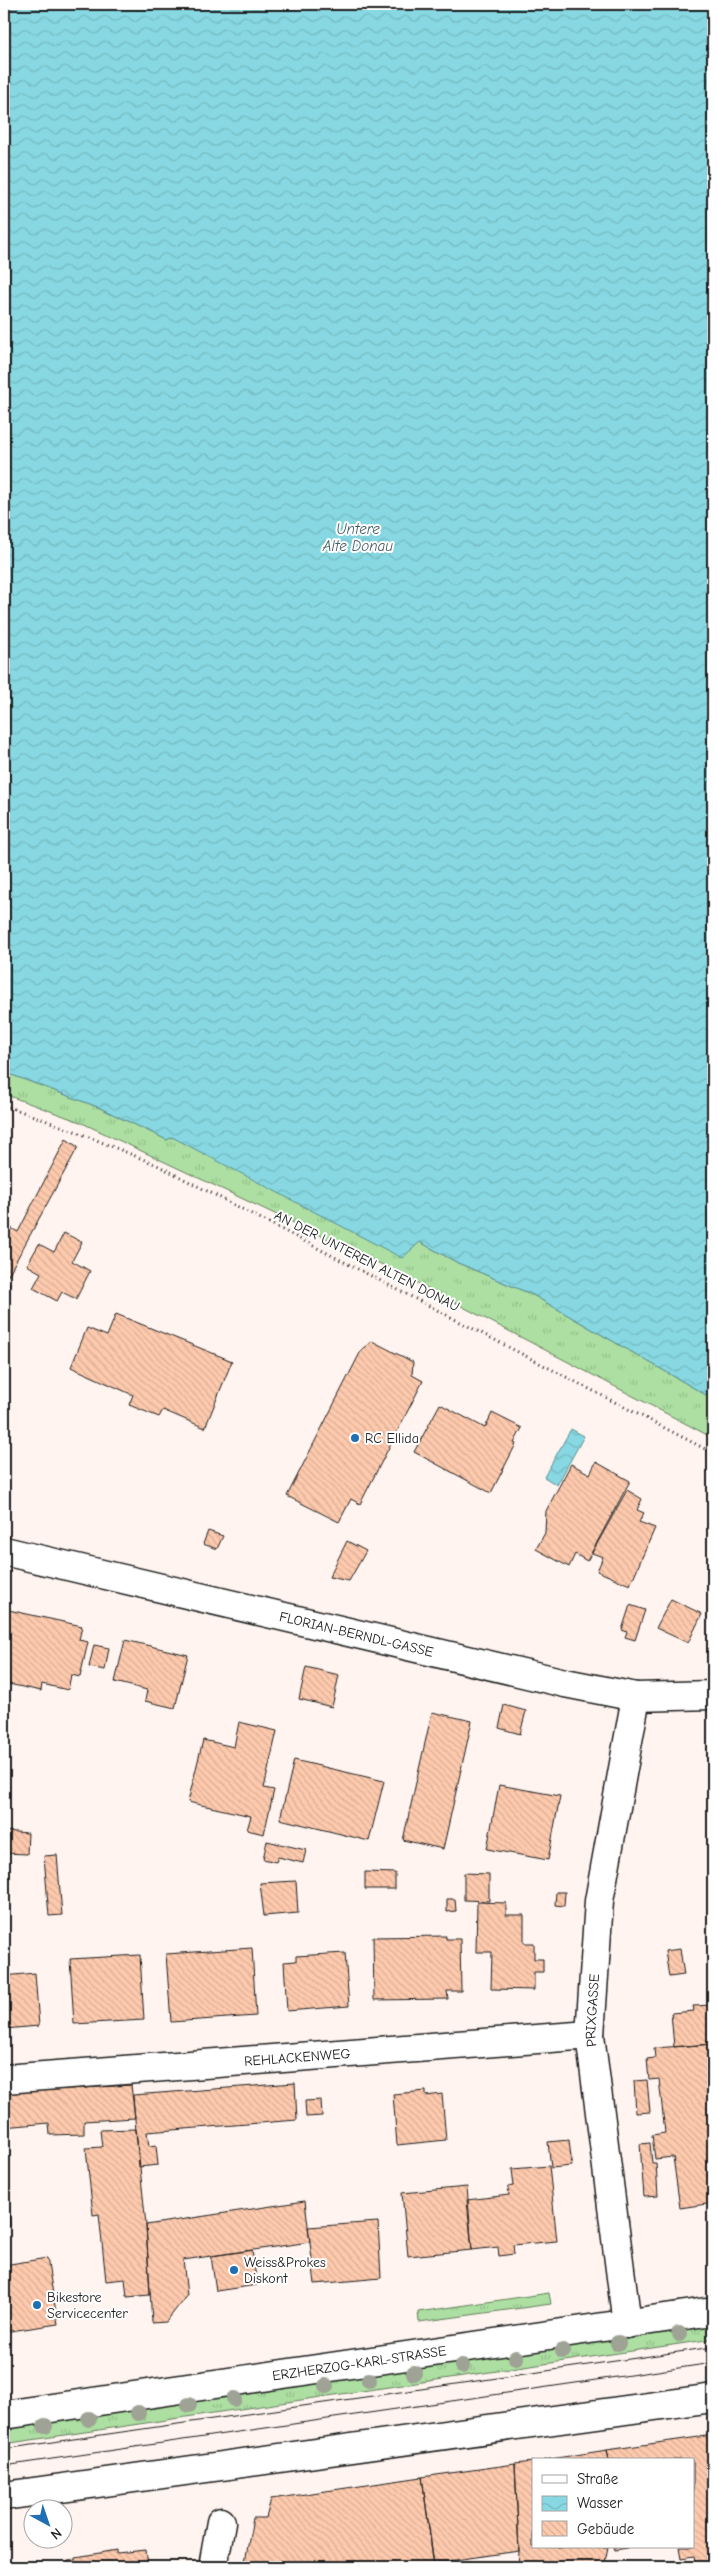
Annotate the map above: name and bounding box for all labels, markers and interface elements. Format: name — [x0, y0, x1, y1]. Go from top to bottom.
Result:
water label: Untere Alte Donau — [322, 520, 393, 555]
street label: AN DER UNTEREN ALTEN DONAU — [271, 1207, 463, 1315]
place label: RC Ellida — [365, 1430, 419, 1447]
marker: RC Ellida — [349, 1432, 361, 1444]
street label: FLORIAN-BERNDL-GASSE — [278, 1608, 435, 1660]
street label: PRIXGASSE — [581, 1973, 603, 2048]
street label: REHLACKENWEG — [243, 2045, 351, 2069]
place label: Weiss&Prokes Diskont — [244, 2254, 326, 2287]
marker: Weiss&Prokes Diskont — [228, 2264, 240, 2276]
place label: Bikestore Servicecenter — [47, 2289, 128, 2322]
marker: Bikestore Servicecenter — [31, 2299, 43, 2311]
street label: ERZHERZOG-KARL-STRASSE — [271, 2342, 447, 2384]
legend — [532, 2458, 694, 2548]
text: Straße — [577, 2470, 619, 2488]
text: Wasser — [577, 2494, 623, 2512]
north arrow — [22, 2498, 72, 2548]
text: Gebäude — [577, 2520, 635, 2538]
text: N — [47, 2524, 65, 2543]

